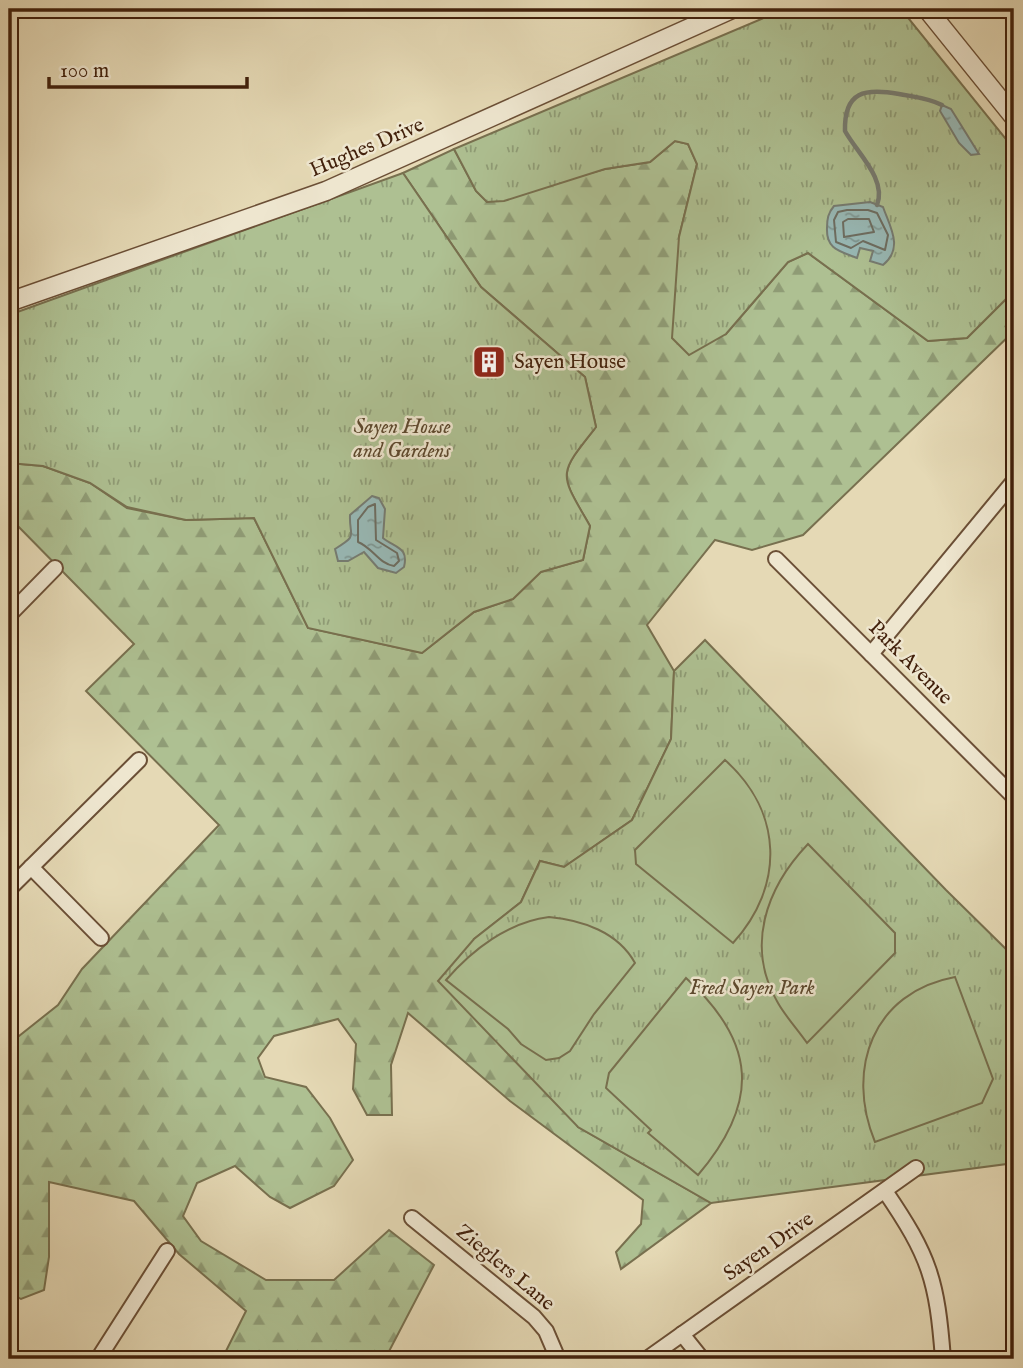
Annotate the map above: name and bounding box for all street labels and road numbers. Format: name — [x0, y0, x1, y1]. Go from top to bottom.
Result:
street label: Hughes Drive — [306, 112, 429, 184]
street label: Park Avenue — [862, 615, 958, 711]
street label: Sayen Drive — [719, 1206, 820, 1288]
street label: Zieglers Lane — [450, 1219, 560, 1317]

